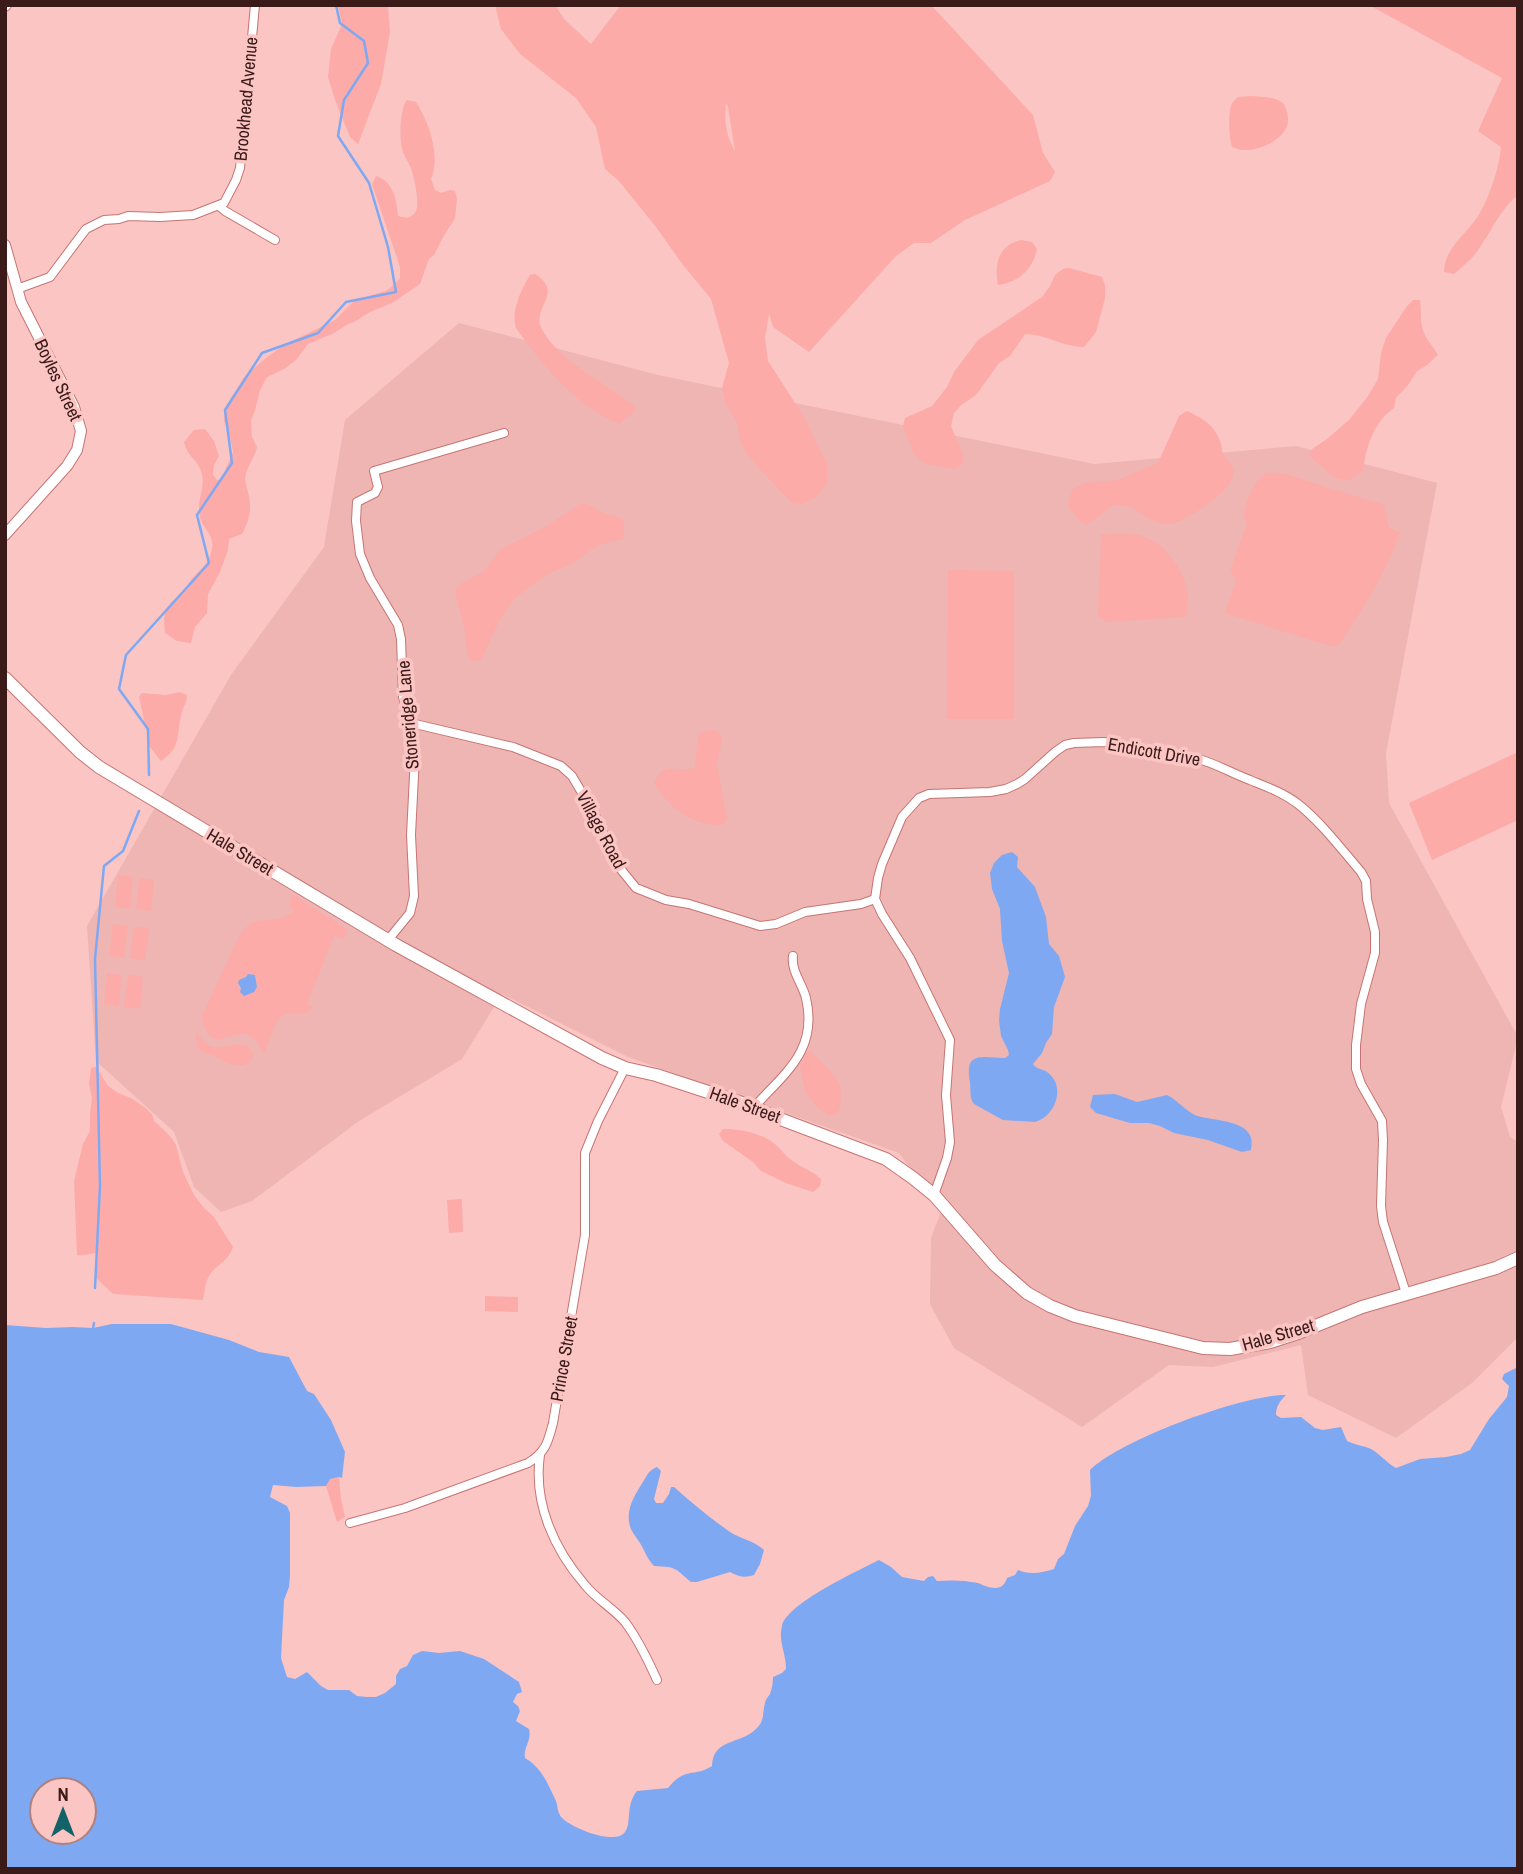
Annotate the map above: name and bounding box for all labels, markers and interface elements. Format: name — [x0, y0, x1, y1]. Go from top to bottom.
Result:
street label: Brookhead Avenue — [228, 36, 263, 162]
street label: Boyles Street — [29, 335, 88, 425]
street label: Stoneridge Lane — [390, 660, 425, 771]
street label: Endicott Drive — [1106, 731, 1202, 772]
street label: Village Road — [571, 787, 632, 873]
street label: Hale Street — [202, 822, 278, 881]
street label: Hale Street — [706, 1080, 784, 1129]
street label: Hale Street — [1239, 1312, 1317, 1357]
street label: Prince Street — [544, 1314, 583, 1404]
north arrow — [28, 1776, 98, 1846]
text: N — [57, 1781, 69, 1807]

